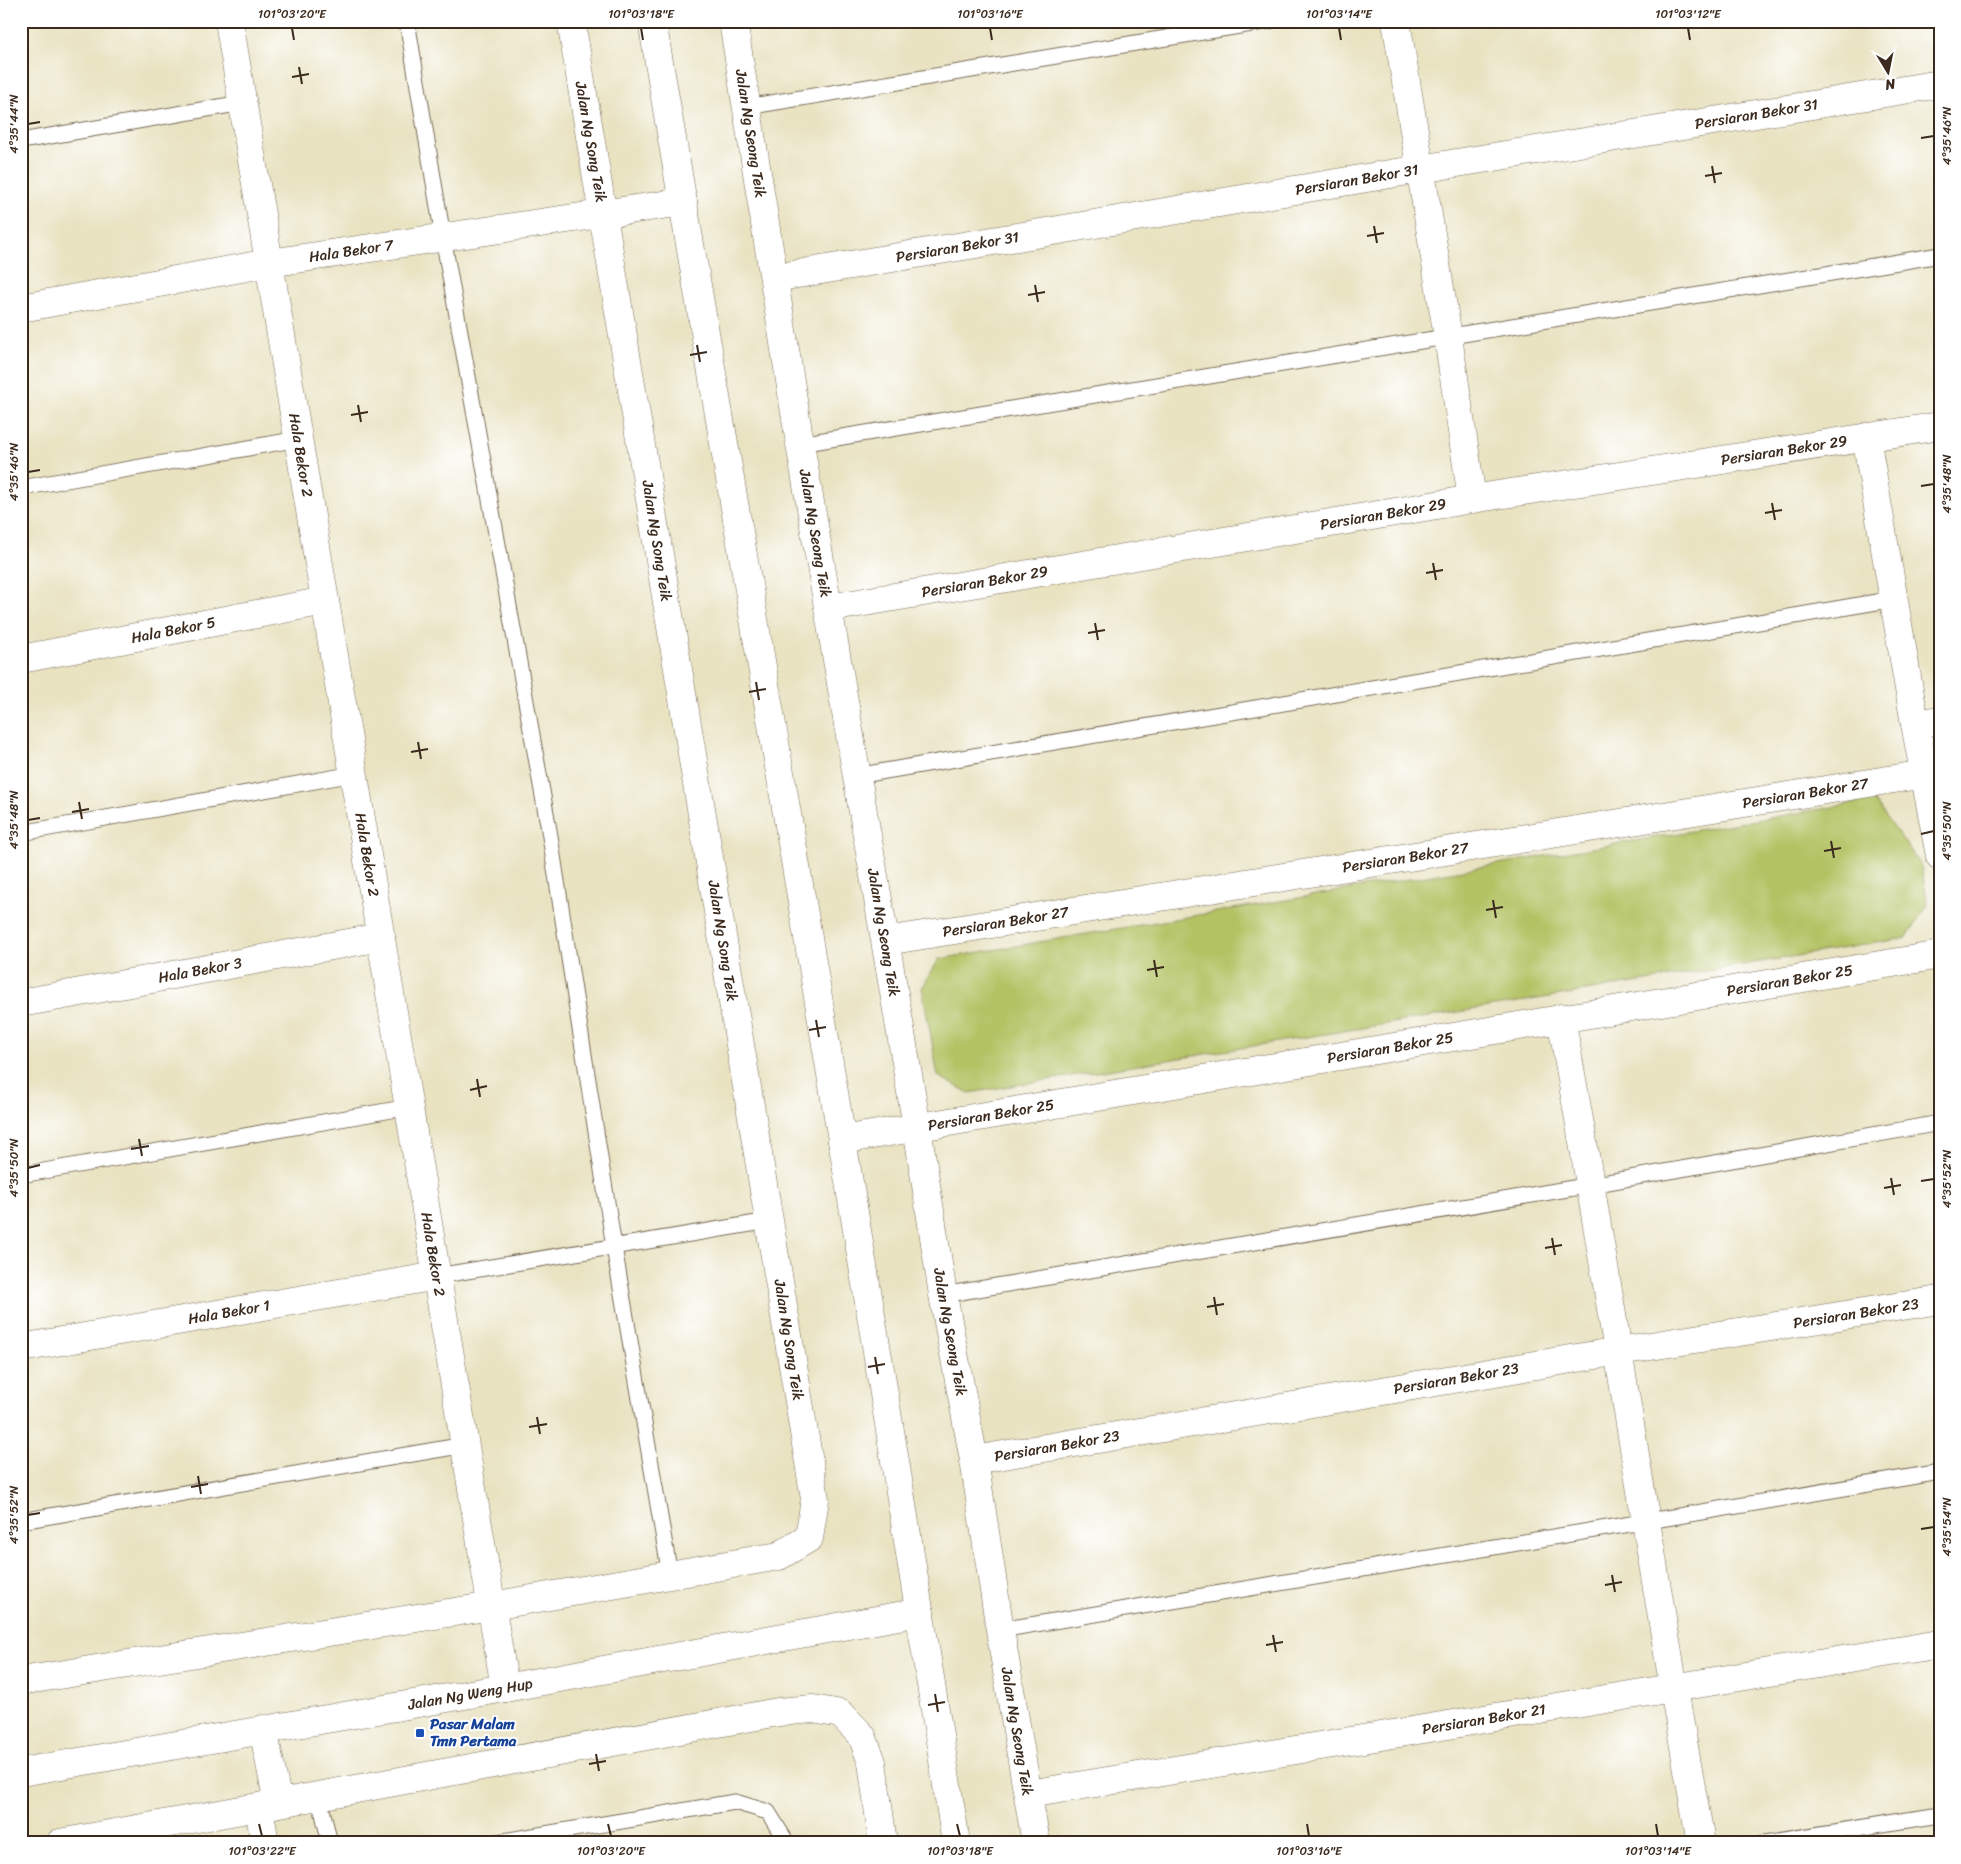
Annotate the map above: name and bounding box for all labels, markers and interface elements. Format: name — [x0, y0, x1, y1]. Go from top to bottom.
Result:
text: 101°03'20"E — [258, 3, 327, 25]
text: 101°03'18"E — [608, 3, 675, 25]
text: 101°03'16"E — [957, 3, 1024, 25]
text: 101°03'14"E — [1306, 3, 1373, 25]
text: 101°03'12"E — [1655, 3, 1722, 25]
north arrow — [1864, 48, 1914, 98]
street label: Jalan Ng Seong Teik — [728, 67, 774, 200]
text: N — [1883, 71, 1898, 98]
street label: Jalan Ng Song Teik — [567, 78, 614, 205]
street label: Persiaran Bekor 31 — [1693, 91, 1820, 137]
text: 4°35'44"N — [3, 94, 25, 154]
text: 4°35'46"N — [1936, 106, 1958, 165]
street label: Persiaran Bekor 31 — [1293, 156, 1420, 203]
street label: Persiaran Bekor 31 — [894, 224, 1021, 270]
street label: Hala Bekor 7 — [307, 232, 396, 270]
street label: Hala Bekor 2 — [281, 411, 321, 500]
street label: Persiaran Bekor 29 — [1719, 428, 1849, 473]
text: 4°35'46"N — [3, 442, 25, 501]
text: 4°35'48"N — [1936, 454, 1958, 514]
street label: Jalan Ng Seong Teik — [791, 466, 839, 600]
street label: Jalan Ng Song Teik — [634, 478, 679, 603]
street label: Persiaran Bekor 29 — [1318, 491, 1448, 538]
street label: Persiaran Bekor 29 — [920, 558, 1050, 605]
street label: Hala Bekor 5 — [129, 609, 218, 651]
street label: Persiaran Bekor 27 — [1740, 770, 1871, 816]
text: 4°35'48"N — [3, 790, 25, 850]
text: 4°35'50"N — [1936, 801, 1958, 861]
street label: Hala Bekor 2 — [347, 811, 387, 899]
street label: Persiaran Bekor 27 — [1341, 834, 1472, 880]
street label: Jalan Ng Seong Teik — [860, 866, 907, 999]
street label: Jalan Ng Song Teik — [700, 878, 745, 1003]
street label: Persiaran Bekor 27 — [941, 899, 1072, 945]
street label: Hala Bekor 3 — [156, 950, 244, 991]
street label: Persiaran Bekor 25 — [1725, 957, 1855, 1004]
street label: Persiaran Bekor 25 — [1325, 1024, 1455, 1071]
street label: Persiaran Bekor 25 — [926, 1091, 1056, 1138]
text: 4°35'50"N — [3, 1138, 25, 1198]
text: 4°35'52"N — [1936, 1149, 1958, 1208]
street label: Hala Bekor 2 — [413, 1210, 453, 1299]
street label: Jalan Ng Seong Teik — [926, 1265, 975, 1398]
street label: Jalan Ng Song Teik — [766, 1277, 811, 1402]
street label: Persiaran Bekor 23 — [1791, 1291, 1921, 1336]
street label: Hala Bekor 1 — [186, 1292, 272, 1332]
street label: Persiaran Bekor 23 — [1391, 1355, 1521, 1402]
street label: Persiaran Bekor 23 — [992, 1423, 1122, 1469]
text: 4°35'52"N — [3, 1485, 25, 1544]
text: 4°35'54"N — [1936, 1497, 1958, 1557]
street label: Jalan Ng Seong Teik — [993, 1664, 1041, 1798]
street label: Jalan Ng Weng Hup — [405, 1670, 535, 1718]
street label: Persiaran Bekor 21 — [1420, 1696, 1548, 1742]
place label: Pasar Malam Tmn Pertama — [430, 1711, 517, 1754]
marker: Pasar Malam Tmn Pertama — [414, 1727, 426, 1739]
text: 101°03'22"E — [228, 1840, 297, 1862]
text: 101°03'20"E — [577, 1840, 646, 1862]
text: 101°03'18"E — [927, 1840, 994, 1862]
text: 101°03'16"E — [1276, 1840, 1343, 1862]
text: 101°03'14"E — [1625, 1840, 1692, 1862]

